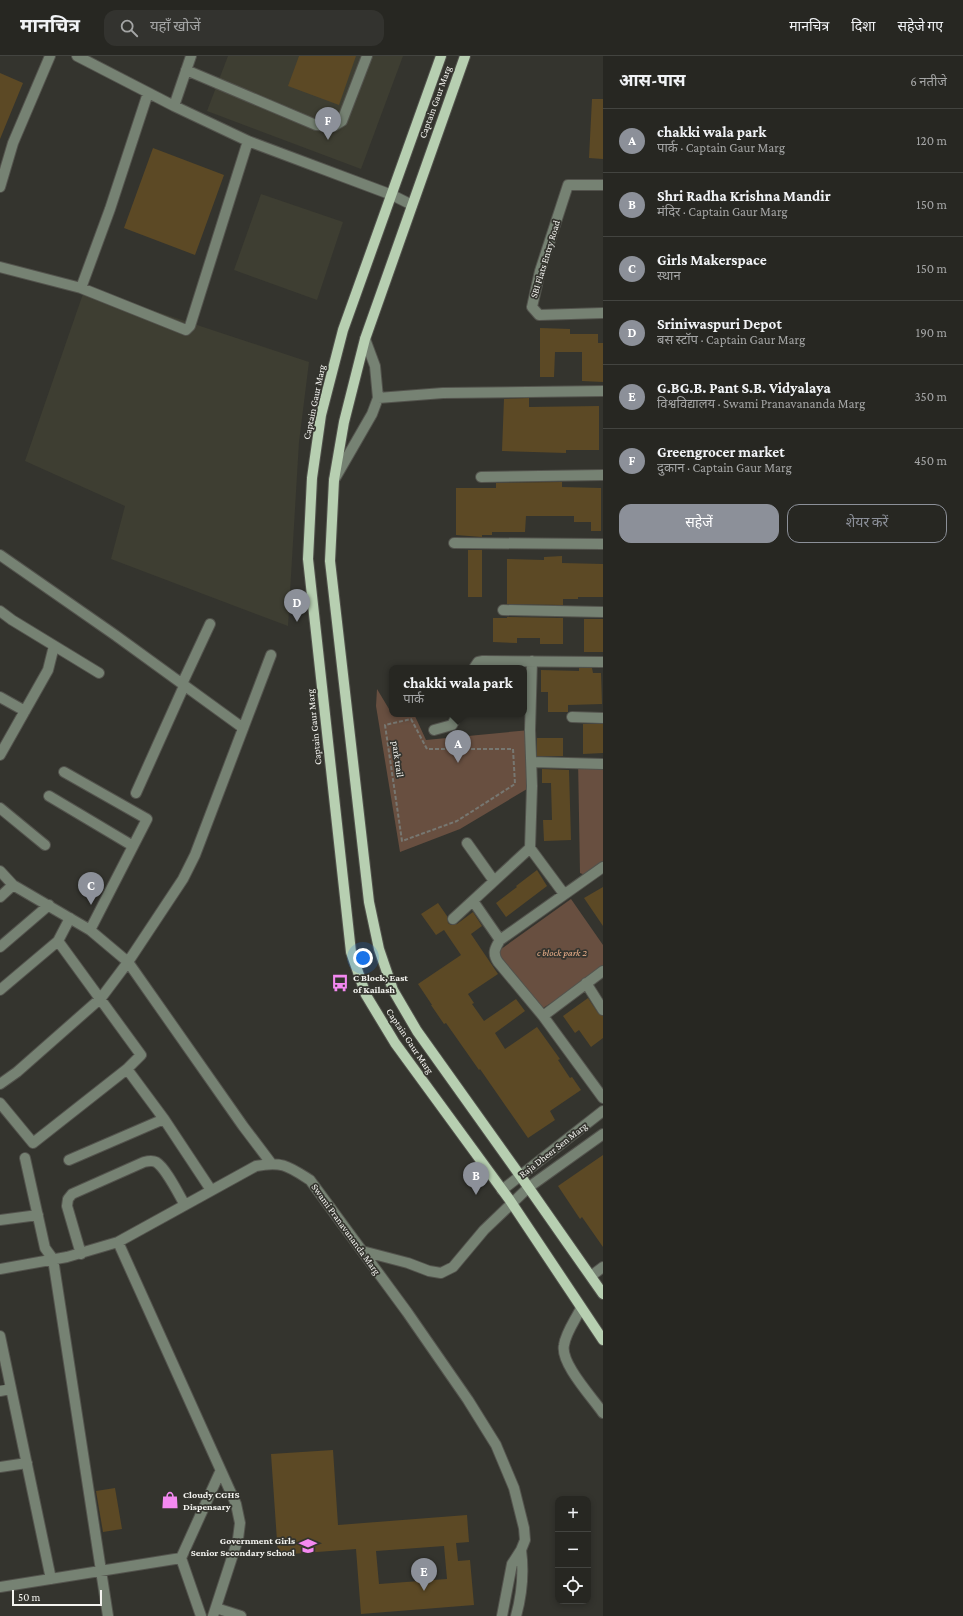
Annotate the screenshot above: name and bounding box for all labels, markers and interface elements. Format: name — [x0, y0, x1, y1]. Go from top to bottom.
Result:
search box — [104, 10, 384, 46]
text: मानचित्र — [20, 15, 80, 36]
icon: search — [118, 17, 140, 39]
text: यहाँ खोजें — [150, 18, 201, 34]
text: मानचित्र — [789, 18, 829, 34]
text: दिशा — [851, 18, 875, 34]
text: सहेजे गए — [897, 18, 943, 34]
street label: Captain Gaur Marg — [417, 64, 453, 140]
text: आस-पास — [619, 71, 686, 90]
text: 6 नतीजे — [910, 74, 947, 89]
pin: F — [315, 107, 341, 140]
text: chakki wala park — [657, 124, 766, 140]
text: A — [628, 133, 636, 148]
text: 120 m — [916, 133, 947, 148]
text: पार्क · Captain Gaur Marg — [657, 140, 785, 155]
text: Shri Radha Krishna Mandir — [657, 188, 831, 204]
text: B — [628, 197, 636, 212]
text: 150 m — [916, 197, 947, 212]
text: मंदिर · Captain Gaur Marg — [657, 204, 788, 219]
street label: SBI Flats Entry Road — [528, 218, 562, 299]
text: Girls Makerspace — [657, 252, 767, 268]
text: C — [628, 261, 636, 276]
text: 150 m — [916, 261, 947, 276]
text: स्थान — [657, 268, 681, 283]
text: Sriniwaspuri Depot — [657, 316, 782, 332]
text: D — [628, 325, 636, 340]
text: 190 m — [916, 325, 947, 340]
text: बस स्टॉप · Captain Gaur Marg — [657, 332, 805, 347]
street label: Captain Gaur Marg — [301, 363, 327, 440]
text: G.BG.B. Pant S.B. Vidyalaya — [657, 380, 831, 396]
text: E — [628, 389, 636, 404]
text: 350 m — [914, 389, 947, 404]
text: विश्वविद्यालय · Swami Pranavananda Marg — [657, 396, 865, 411]
text: Greengrocer market — [657, 444, 785, 460]
text: F — [629, 453, 635, 468]
text: 450 m — [914, 453, 947, 468]
text: दुकान · Captain Gaur Marg — [657, 460, 792, 475]
button: सहेजें — [619, 504, 779, 543]
button: शेयर करें — [787, 504, 947, 543]
pin: D — [284, 589, 310, 622]
popup — [389, 665, 527, 717]
text: chakki wala park — [403, 675, 513, 691]
street label: Captain Gaur Marg — [305, 688, 323, 766]
text: पार्क — [403, 691, 424, 706]
pin: A — [445, 730, 471, 763]
street label: park trail — [390, 740, 406, 778]
pin: C — [78, 872, 104, 905]
park label: c block park 2 — [537, 947, 587, 958]
your location — [353, 948, 373, 968]
place label: C Block, East of Kailash — [353, 972, 408, 995]
bus stop icon: C Block, East of Kailash — [330, 973, 350, 993]
street label: Captain Gaur Marg — [384, 1006, 436, 1076]
street label: Raja Dheer Sen Marg — [517, 1120, 590, 1181]
pin: B — [463, 1162, 489, 1195]
street label: Swami Pranavananda Marg — [309, 1182, 383, 1277]
place label: Cloudy CGHS Dispensary — [183, 1489, 239, 1512]
shop icon: Cloudy CGHS Dispensary — [160, 1490, 180, 1510]
map controls — [555, 1496, 591, 1604]
button: + — [555, 1496, 591, 1532]
button: − — [555, 1532, 591, 1568]
place label: Government Girls Senior Secondary School — [191, 1535, 295, 1558]
school or university icon: Government Girls Senior Secondary School — [298, 1536, 318, 1556]
pin: E — [411, 1558, 437, 1591]
button: locate — [555, 1568, 591, 1604]
scale bar — [12, 1588, 102, 1607]
text: 50 m — [18, 1591, 40, 1603]

